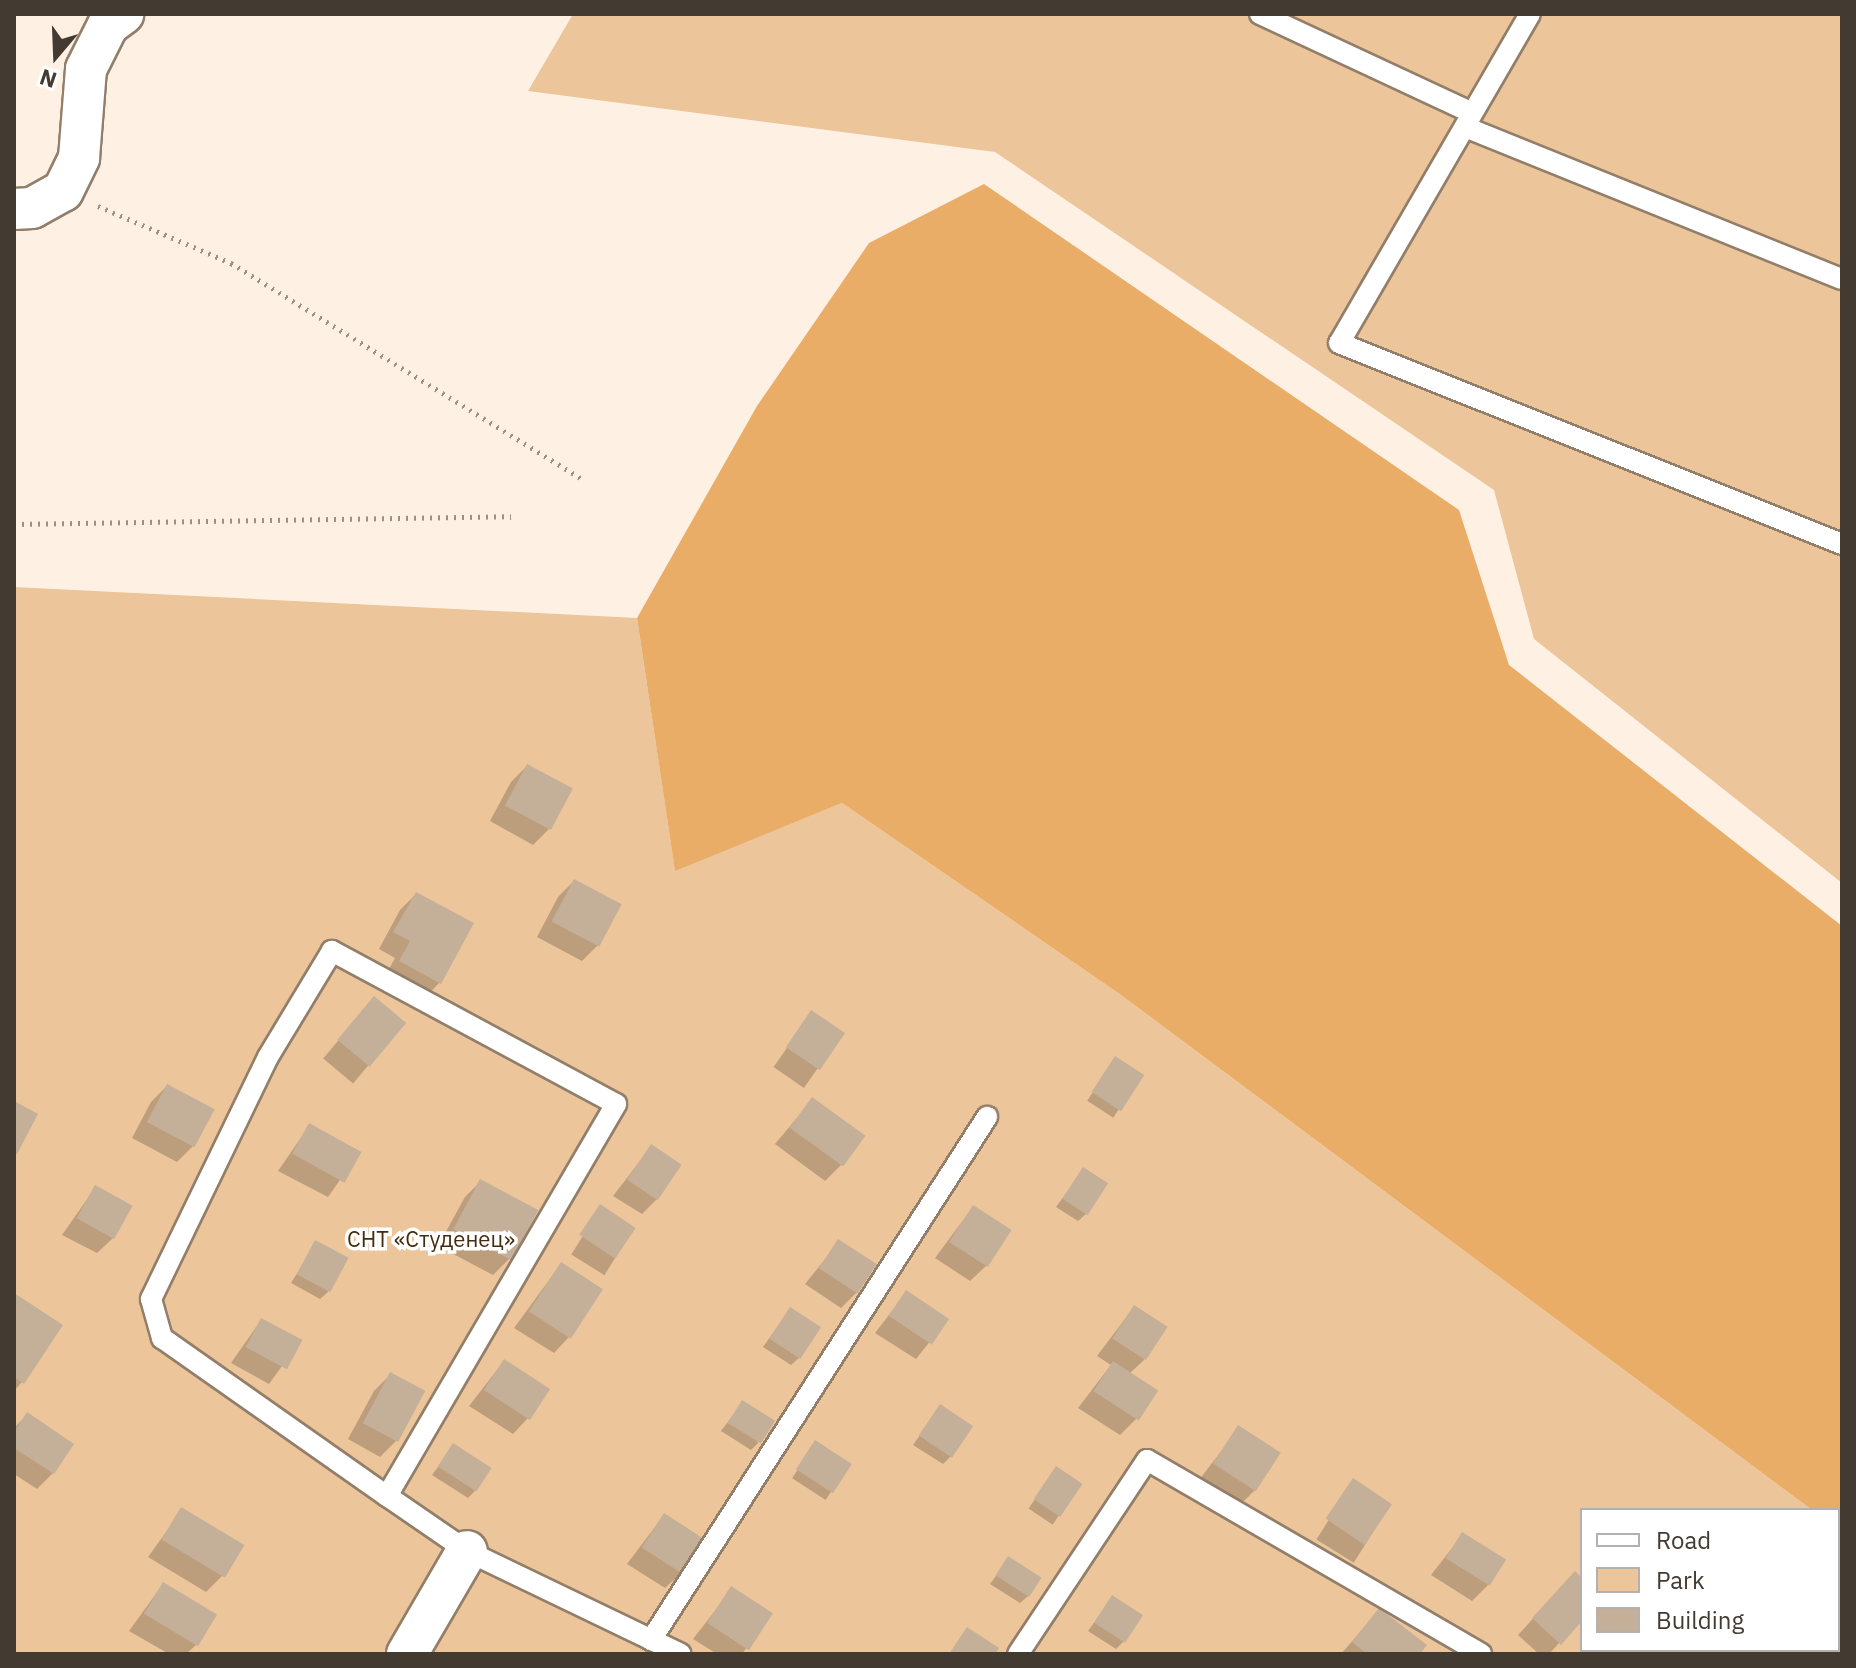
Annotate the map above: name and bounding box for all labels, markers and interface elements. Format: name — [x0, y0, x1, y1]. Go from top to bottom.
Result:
north arrow — [16, 16, 96, 96]
text: N — [36, 63, 60, 95]
park label: СНТ «Студенец» — [347, 1226, 515, 1252]
legend — [1580, 1508, 1840, 1652]
text: Road — [1656, 1524, 1711, 1556]
text: Park — [1656, 1564, 1705, 1596]
text: Building — [1656, 1604, 1744, 1636]

